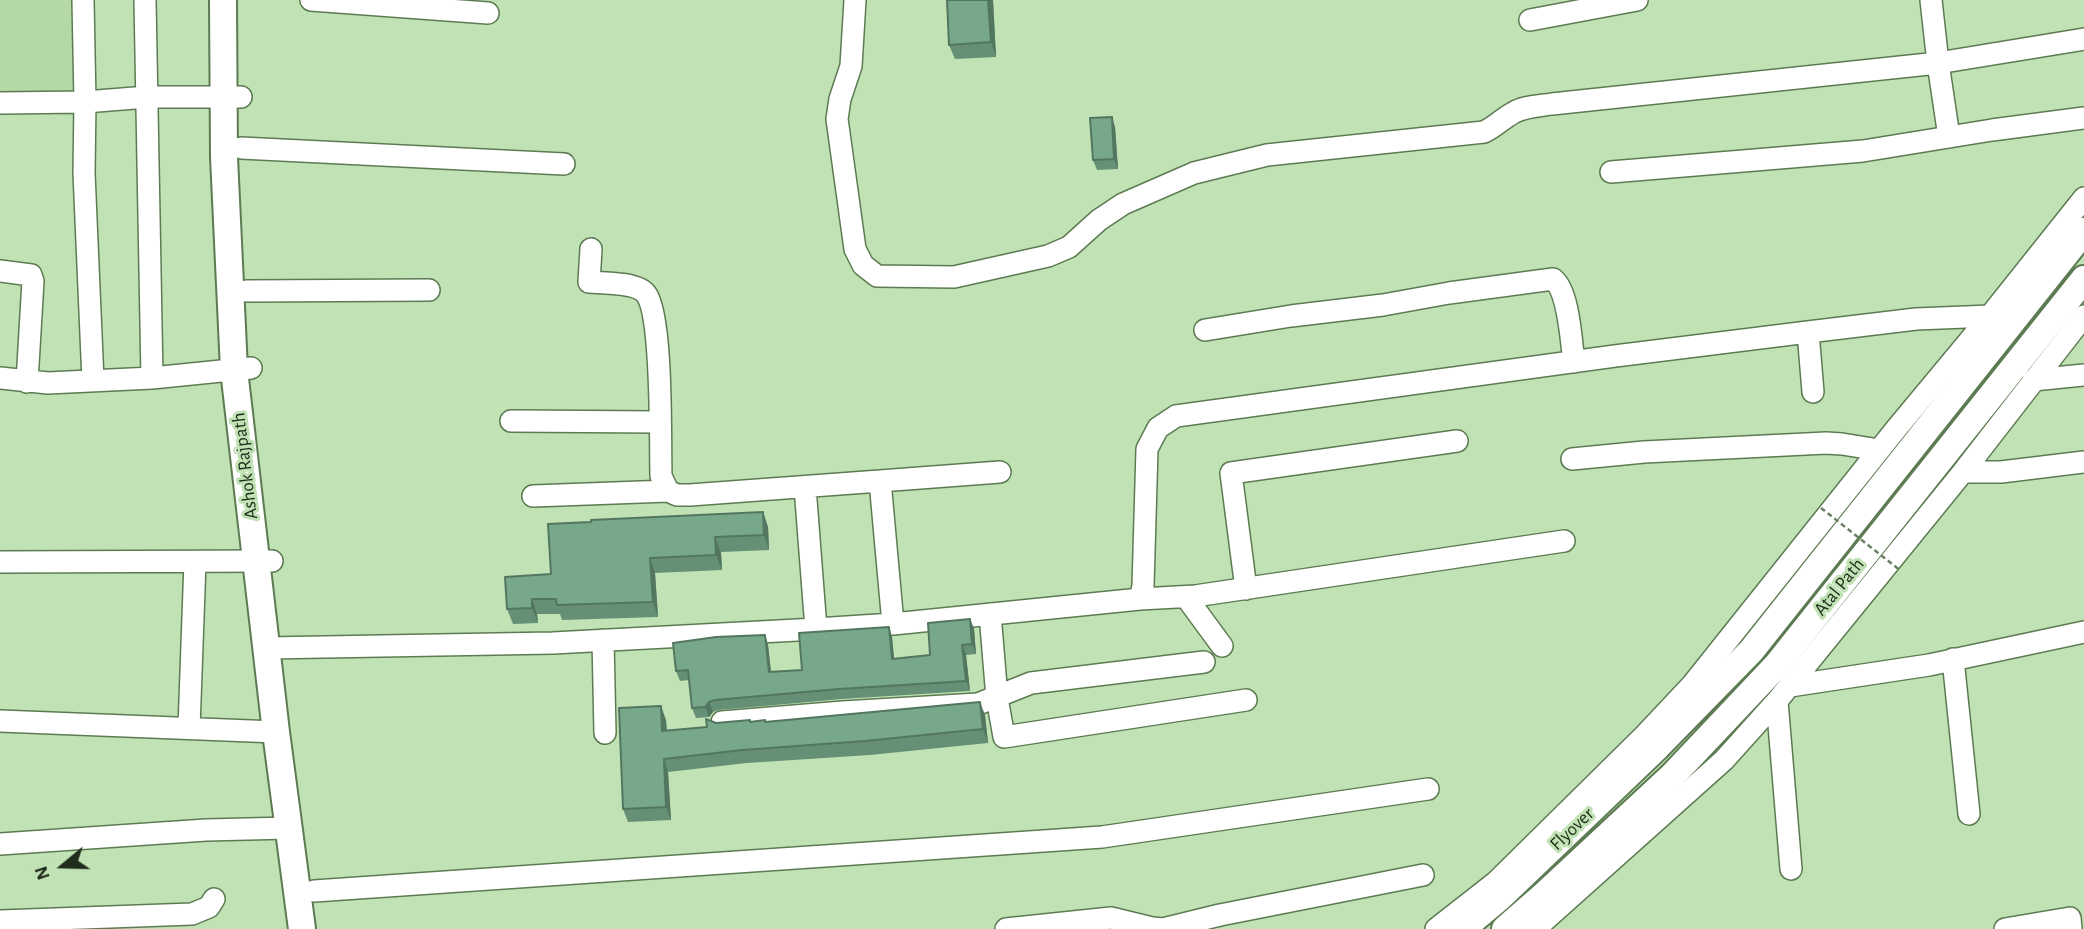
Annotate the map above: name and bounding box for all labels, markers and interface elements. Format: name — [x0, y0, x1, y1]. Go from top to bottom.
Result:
street label: Ashok Rajpath — [227, 411, 263, 521]
street label: Atal Path — [1809, 554, 1869, 620]
street label: Flyover — [1545, 803, 1599, 855]
north arrow — [28, 831, 98, 901]
text: N — [32, 864, 54, 882]

